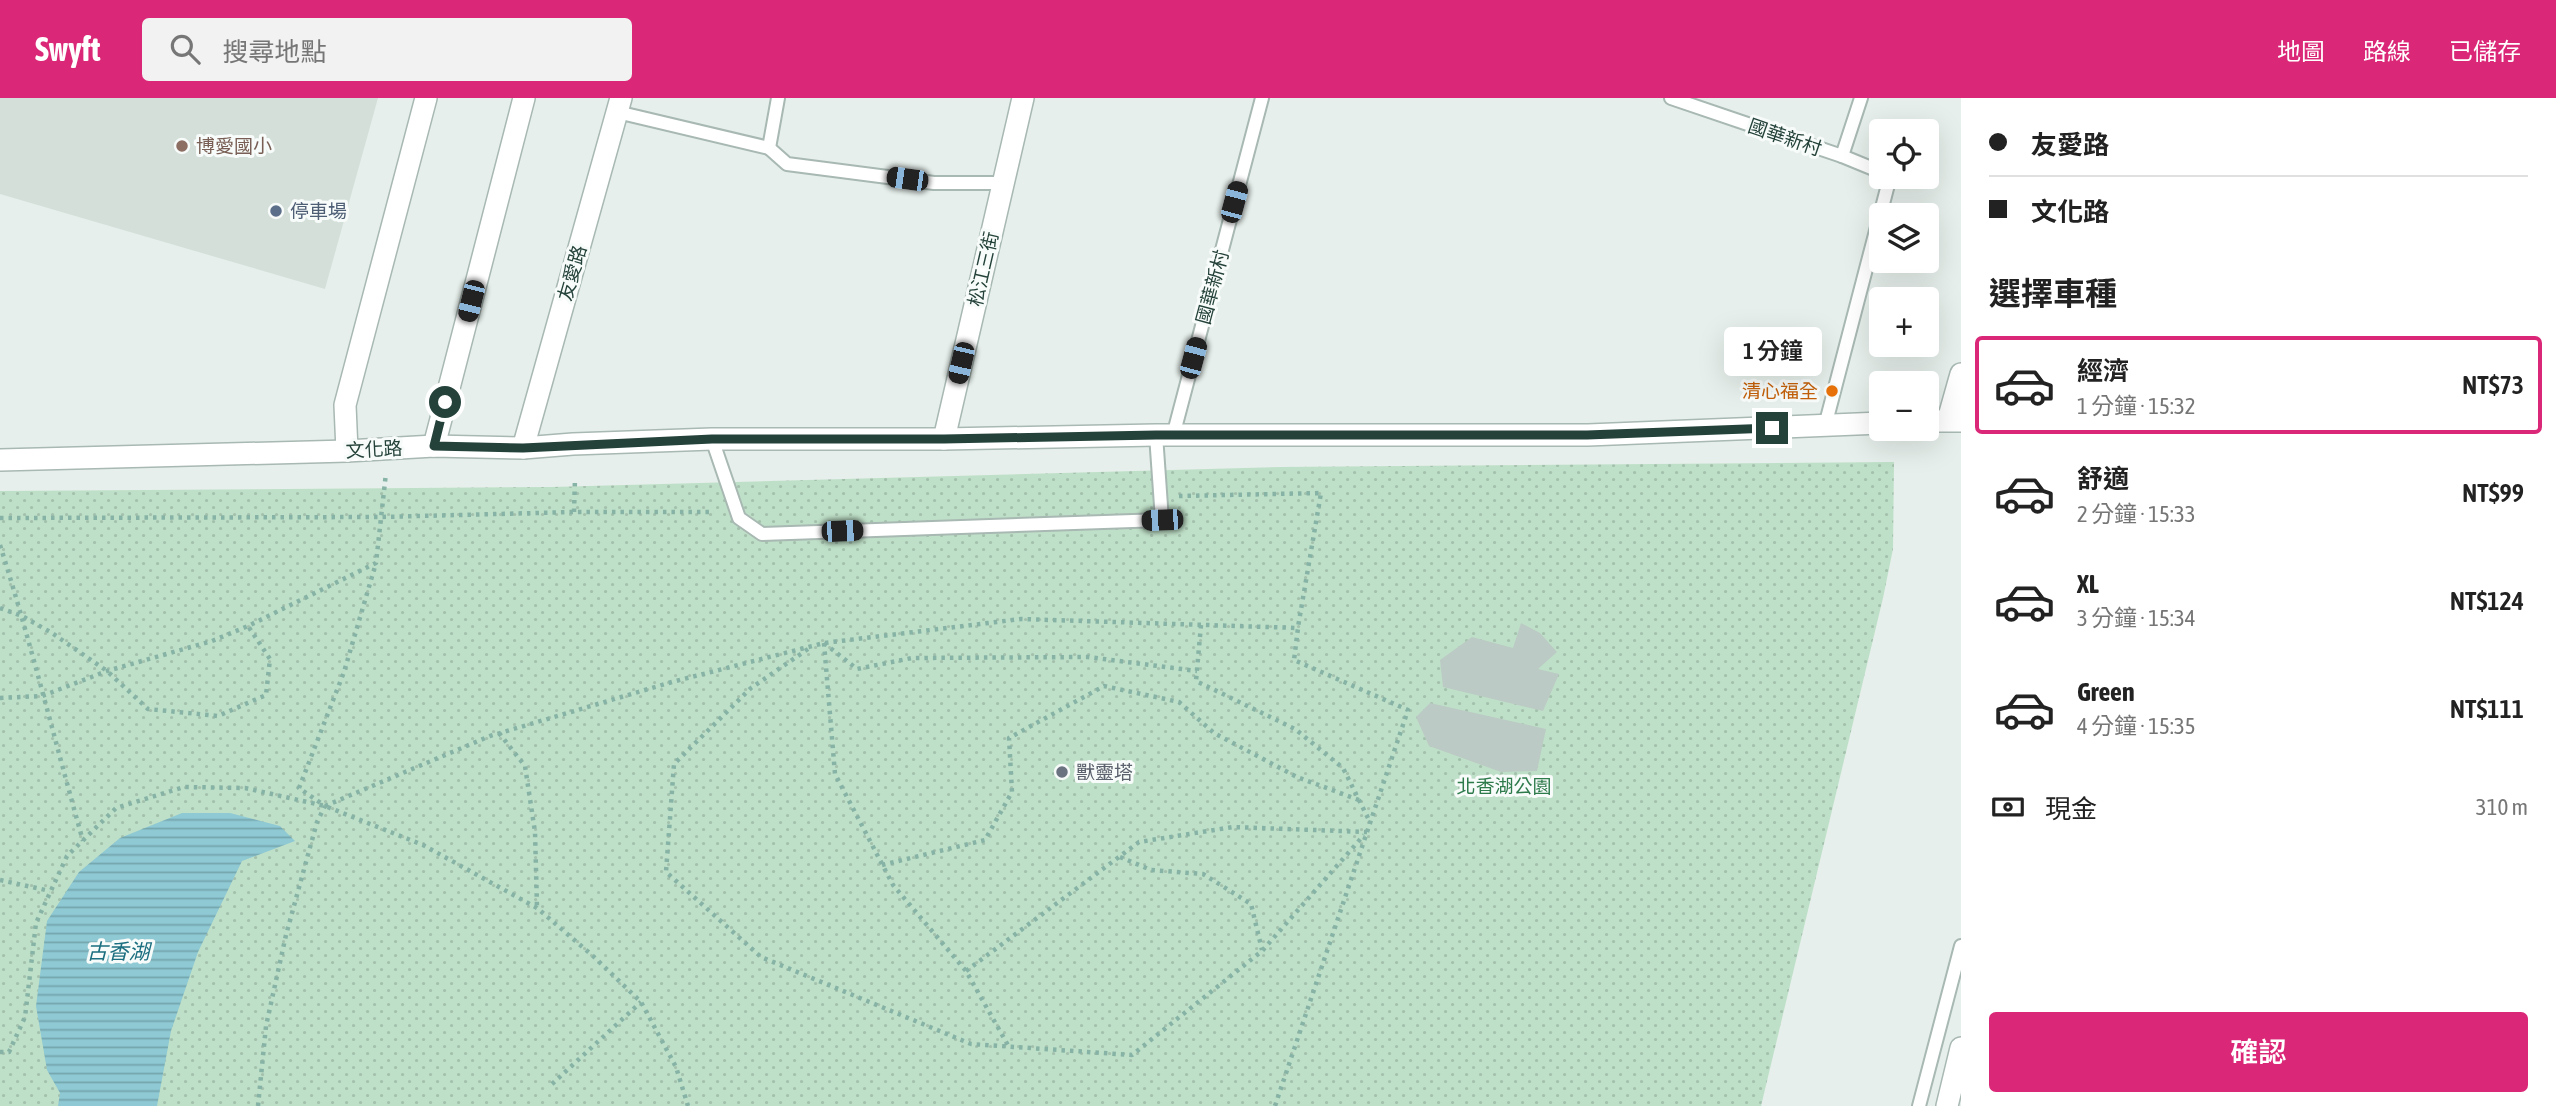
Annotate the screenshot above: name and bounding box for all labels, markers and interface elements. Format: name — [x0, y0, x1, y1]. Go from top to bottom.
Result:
search box — [142, 18, 632, 81]
text: Swyft — [35, 30, 100, 68]
icon: search — [166, 30, 204, 68]
text: 搜尋地點 — [222, 37, 326, 67]
text: 地圖 — [2277, 38, 2325, 65]
text: 路線 — [2363, 38, 2411, 65]
text: 已儲存 — [2449, 38, 2521, 65]
street label: 國華新村 — [1745, 114, 1825, 160]
map controls — [1869, 119, 1939, 441]
button: locate — [1869, 119, 1939, 189]
text: 友愛路 — [2031, 130, 2109, 160]
place label: 博愛國小 — [196, 135, 272, 157]
marker: 博愛國小 — [174, 138, 190, 154]
car — [885, 166, 930, 192]
car — [1219, 179, 1250, 225]
text: 文化路 — [2031, 197, 2109, 227]
place label: 停車場 — [290, 200, 347, 222]
marker: 停車場 — [268, 203, 284, 219]
button: layers — [1869, 203, 1939, 273]
street label: 松江三街 — [964, 229, 1002, 309]
street label: 友愛路 — [554, 243, 590, 303]
street label: 國華新村 — [1192, 247, 1232, 327]
text: 選擇車種 — [1989, 275, 2117, 312]
car — [456, 278, 487, 324]
button: + — [1869, 287, 1939, 357]
callout: 1 分鐘 — [1723, 327, 1821, 376]
car — [1178, 335, 1209, 381]
text: 1 分鐘 — [1743, 338, 1803, 364]
car — [947, 340, 976, 386]
icon: car — [1993, 354, 2056, 417]
text: 經濟 — [2077, 356, 2129, 386]
text: NT$73 — [2462, 370, 2524, 400]
button: − — [1869, 371, 1939, 441]
place label: 清心福全 — [1742, 380, 1818, 402]
marker: 清心福全 — [1824, 383, 1840, 399]
route start — [429, 386, 461, 418]
text: 1 分鐘 · 15:32 — [2077, 393, 2196, 419]
route end — [1756, 412, 1788, 444]
street label: 文化路 — [345, 437, 403, 461]
icon: car — [1993, 462, 2056, 525]
text: 舒適 — [2077, 464, 2129, 494]
text: NT$99 — [2462, 478, 2524, 508]
text: 2 分鐘 · 15:33 — [2077, 501, 2196, 527]
car — [1141, 509, 1184, 531]
car — [821, 520, 864, 542]
text: XL — [2077, 569, 2099, 599]
icon: car — [1993, 570, 2056, 633]
text: NT$124 — [2450, 586, 2524, 616]
text: 3 分鐘 · 15:34 — [2077, 605, 2196, 631]
text: Green — [2077, 677, 2135, 707]
icon: car — [1993, 678, 2056, 741]
text: NT$111 — [2450, 694, 2524, 724]
text: 4 分鐘 · 15:35 — [2077, 713, 2196, 739]
place label: 獸靈塔 — [1076, 761, 1133, 783]
marker: 獸靈塔 — [1054, 764, 1070, 780]
park label: 北香湖公園 — [1456, 775, 1552, 797]
icon: cash — [1989, 788, 2027, 826]
text: 現金 — [2045, 794, 2097, 824]
text: 310 m — [2476, 794, 2528, 820]
water label: 古香湖 — [87, 939, 152, 963]
button: 確認 — [1989, 1012, 2528, 1092]

